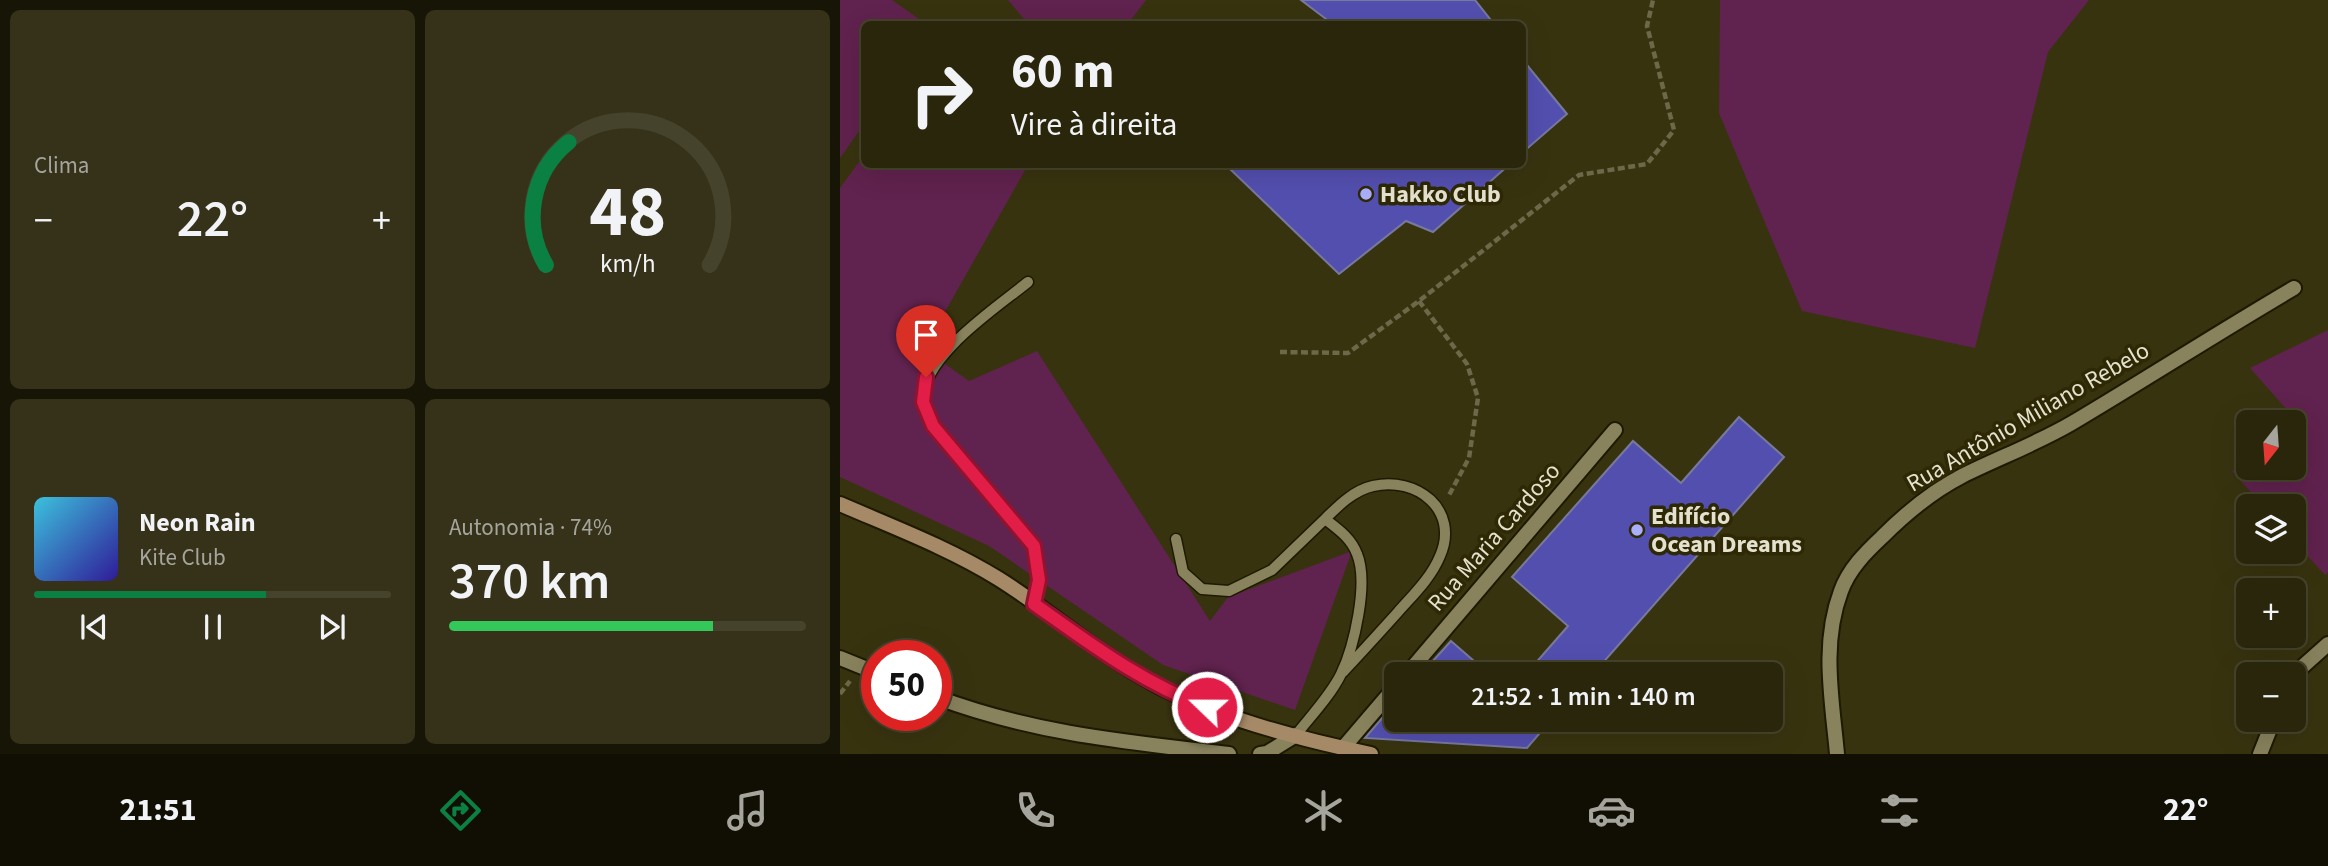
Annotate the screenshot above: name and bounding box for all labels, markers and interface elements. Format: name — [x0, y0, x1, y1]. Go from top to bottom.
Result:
text: 60 m — [1011, 37, 1115, 107]
icon: right — [896, 49, 987, 140]
text: Vire à direita — [1011, 102, 1177, 148]
text: Clima — [34, 149, 89, 182]
text: 48 — [589, 161, 666, 265]
place label: Hakko Club — [1380, 177, 1501, 212]
text: 22° — [177, 183, 248, 257]
marker: Hakko Club — [1358, 186, 1374, 202]
text: − — [34, 194, 53, 248]
text: + — [372, 194, 391, 248]
text: km/h — [600, 246, 655, 282]
pin — [896, 305, 956, 377]
icon: arrive — [907, 316, 945, 354]
street label: Rua Antônio Miliano Rebelo — [1900, 333, 2156, 501]
north arrow — [2236, 410, 2306, 480]
map controls — [2236, 410, 2306, 732]
street label: Rua Maria Cardoso — [1419, 455, 1569, 619]
button: layers — [2236, 494, 2306, 564]
place label: Edifício Ocean Dreams — [1651, 499, 1802, 562]
text: Neon Rain — [139, 504, 256, 541]
text: Autonomia · 74% — [449, 511, 612, 544]
marker: Edifício Ocean Dreams — [1629, 522, 1645, 538]
text: Kite Club — [139, 541, 226, 574]
text: 370 km — [449, 545, 610, 619]
button: + — [2236, 578, 2306, 648]
icon: previous — [75, 608, 113, 646]
icon: pause — [194, 608, 232, 646]
icon: next — [313, 608, 351, 646]
speed limit sign: 50 — [861, 640, 952, 731]
button: − — [2236, 662, 2306, 732]
position arrow — [1170, 670, 1244, 744]
text: 21:52 · 1 min · 140 m — [1471, 678, 1696, 715]
icon: directions — [436, 786, 485, 835]
icon: music — [723, 786, 772, 835]
icon: phone — [1011, 786, 1060, 835]
icon: climate — [1299, 786, 1348, 835]
icon: car — [1587, 786, 1636, 835]
icon: filters — [1875, 786, 1924, 835]
text: 21:51 — [119, 787, 197, 833]
text: 22° — [2163, 787, 2208, 833]

